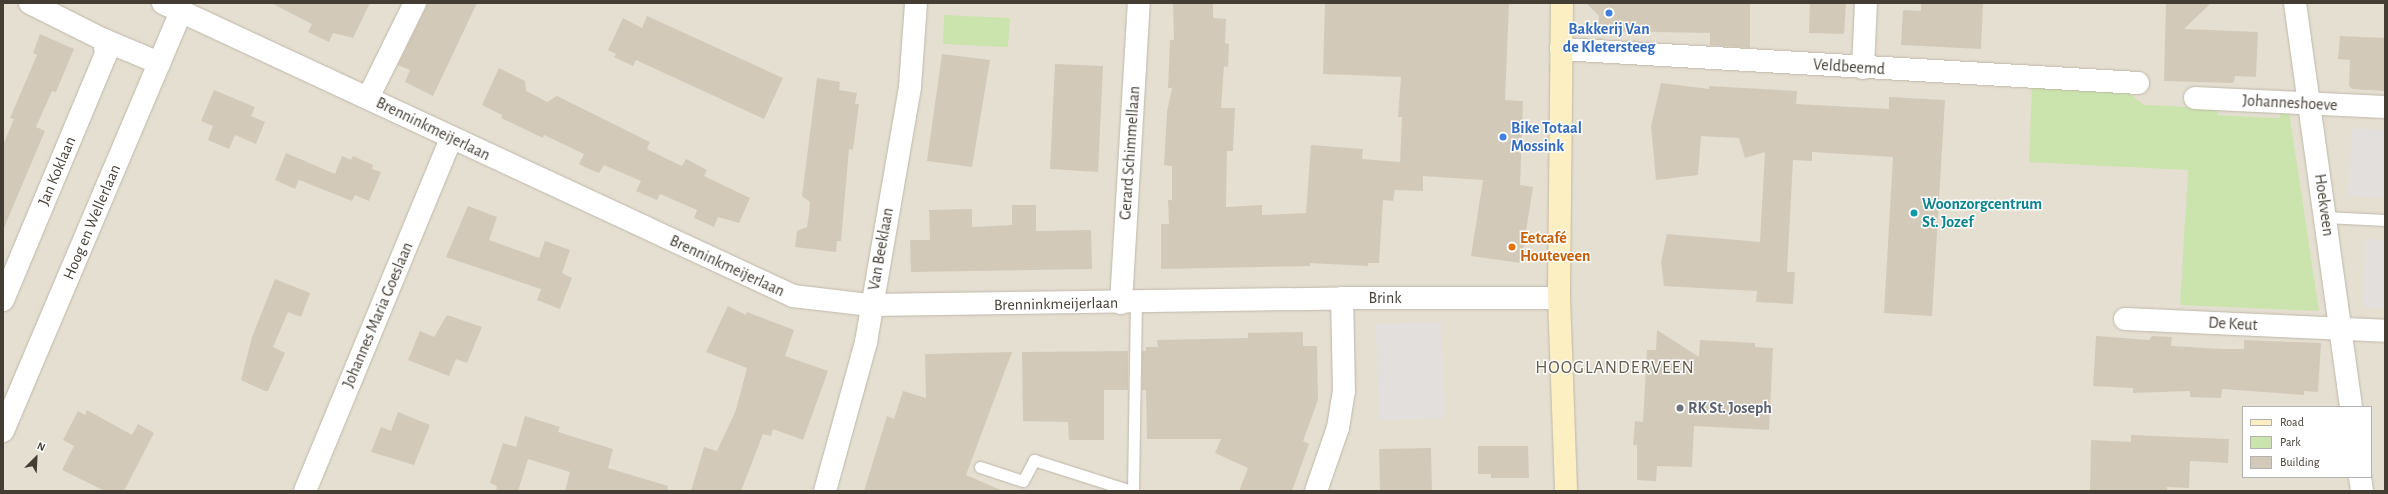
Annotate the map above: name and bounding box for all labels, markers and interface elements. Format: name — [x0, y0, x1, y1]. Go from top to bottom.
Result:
marker: Bakkerij Van de Kletersteeg — [1604, 8, 1614, 18]
place label: Bakkerij Van de Kletersteeg — [1563, 19, 1655, 57]
street label: Veldbeemd — [1812, 55, 1886, 79]
street label: Gerard Schimmellaan — [1116, 85, 1144, 221]
street label: Johanneshoeve — [2242, 91, 2338, 115]
street label: Brenninkmeijerlaan — [373, 93, 493, 165]
place label: Bike Totaal Mossink — [1511, 118, 1582, 156]
marker: Bike Totaal Mossink — [1498, 132, 1508, 142]
street label: Jan Koklaan — [34, 134, 80, 208]
street label: Hoog en Wellerlaan — [59, 162, 125, 282]
street label: Hoekveen — [2310, 173, 2338, 237]
place label: Woonzorgcentrum St. Jozef — [1922, 194, 2042, 232]
street label: Van Beeklaan — [864, 206, 898, 292]
marker: Woonzorgcentrum St. Jozef — [1909, 208, 1919, 218]
place label: Eetcafé Houteveen — [1520, 228, 1590, 266]
street label: Brenninkmeijerlaan — [667, 231, 787, 301]
street label: Johannes Maria Goeslaan — [339, 239, 417, 391]
marker: Eetcafé Houteveen — [1507, 242, 1517, 252]
street label: Brink — [1368, 288, 1402, 308]
street label: Brenninkmeijerlaan — [994, 293, 1118, 315]
street label: De Keut — [2208, 313, 2258, 335]
district label: HOOGLANDERVEEN — [1535, 357, 1695, 379]
place label: RK St. Joseph — [1688, 398, 1772, 418]
marker: RK St. Joseph — [1675, 403, 1685, 413]
legend — [2242, 406, 2372, 478]
text: Road — [2280, 416, 2304, 428]
text: Park — [2280, 436, 2301, 448]
north arrow — [16, 438, 56, 478]
text: N — [35, 440, 47, 453]
text: Building — [2280, 456, 2320, 468]

